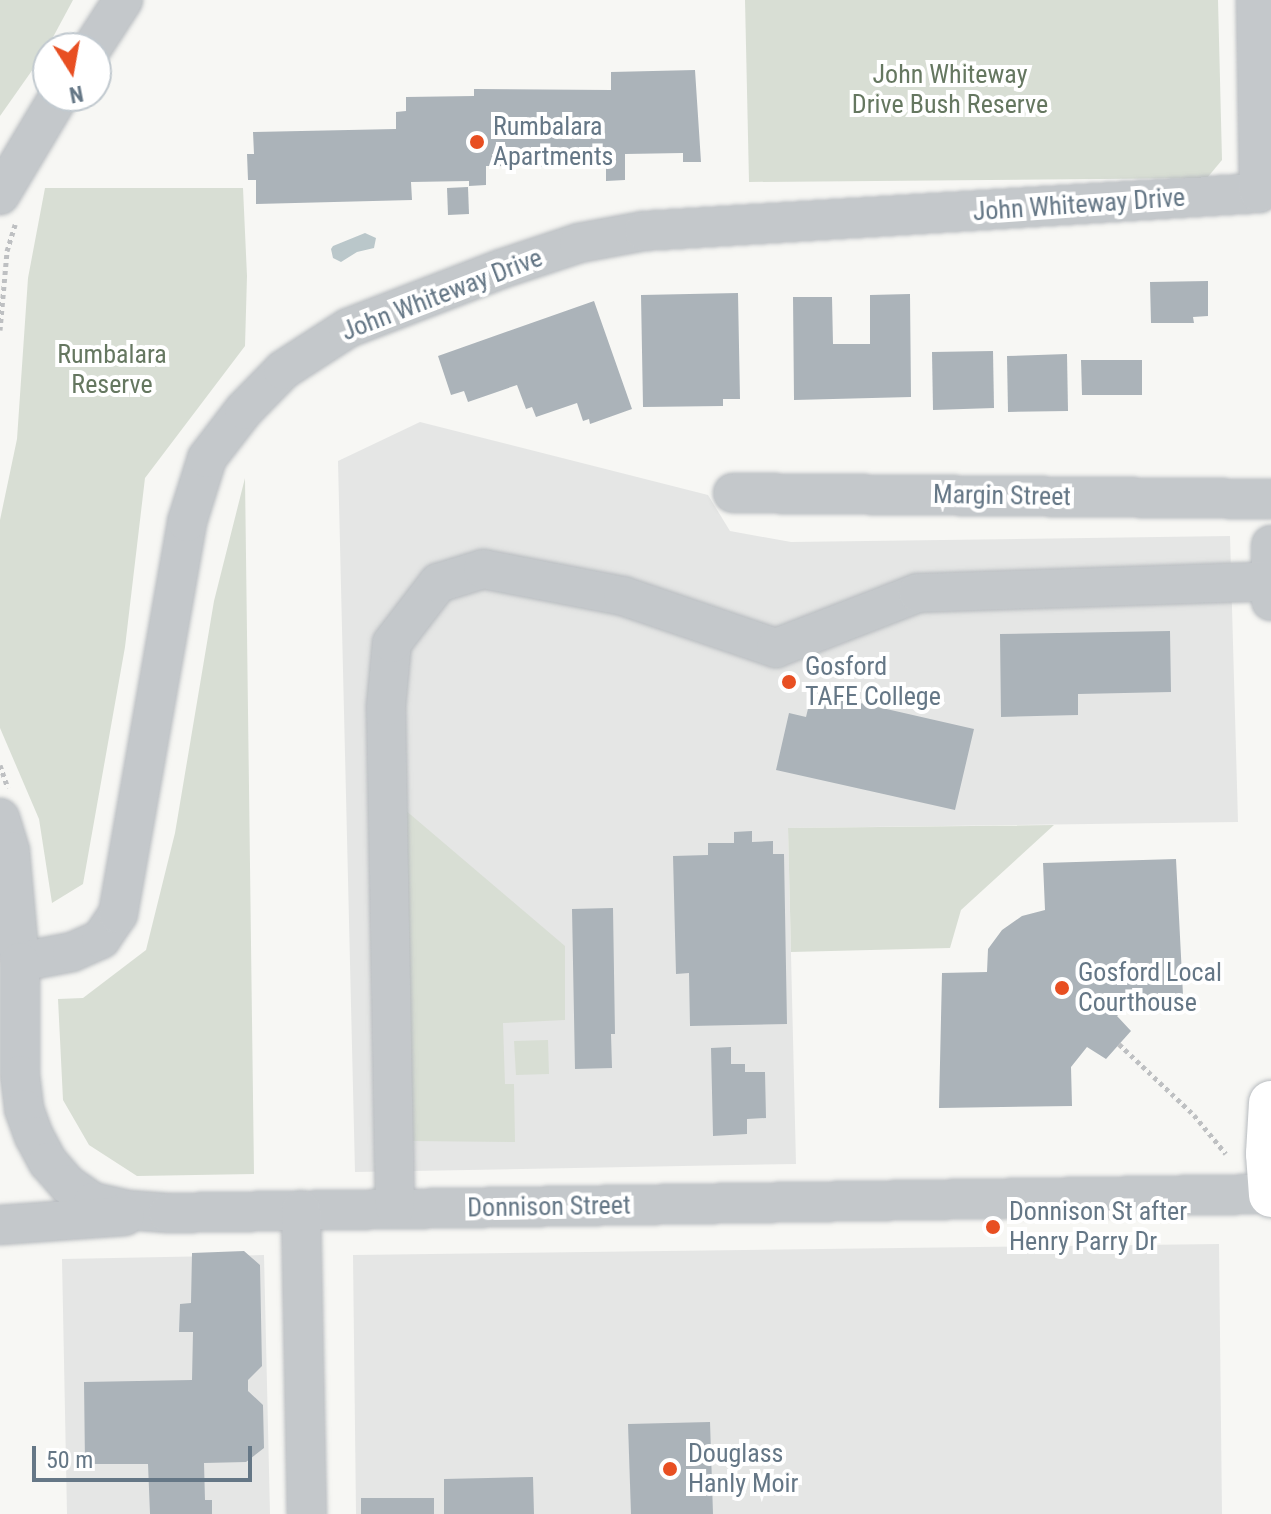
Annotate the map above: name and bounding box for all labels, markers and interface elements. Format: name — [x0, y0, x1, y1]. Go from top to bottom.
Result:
north arrow — [32, 32, 112, 112]
park label: John Whiteway Drive Bush Reserve — [852, 59, 1048, 120]
text: N — [67, 81, 85, 108]
place label: Rumbalara Apartments — [493, 111, 613, 172]
marker: Rumbalara Apartments — [468, 133, 486, 151]
street label: John Whiteway Drive — [972, 182, 1186, 228]
street label: John Whiteway Drive — [337, 242, 547, 348]
park label: Rumbalara Reserve — [57, 339, 167, 400]
street label: Margin Street — [933, 479, 1071, 513]
place label: Gosford TAFE College — [805, 651, 941, 712]
marker: Gosford TAFE College — [780, 673, 798, 691]
place label: Gosford Local Courthouse — [1078, 957, 1222, 1018]
marker: Gosford Local Courthouse — [1053, 979, 1071, 997]
street label: Donnison Street — [467, 1190, 631, 1224]
place label: Donnison St after Henry Parry Dr — [1009, 1196, 1187, 1258]
marker: Donnison St after Henry Parry Dr — [984, 1218, 1002, 1236]
scale bar — [36, 1430, 256, 1480]
place label: Douglass Hanly Moir — [688, 1438, 799, 1500]
text: 50 m — [46, 1446, 93, 1474]
marker: Douglass Hanly Moir — [659, 1458, 681, 1480]

